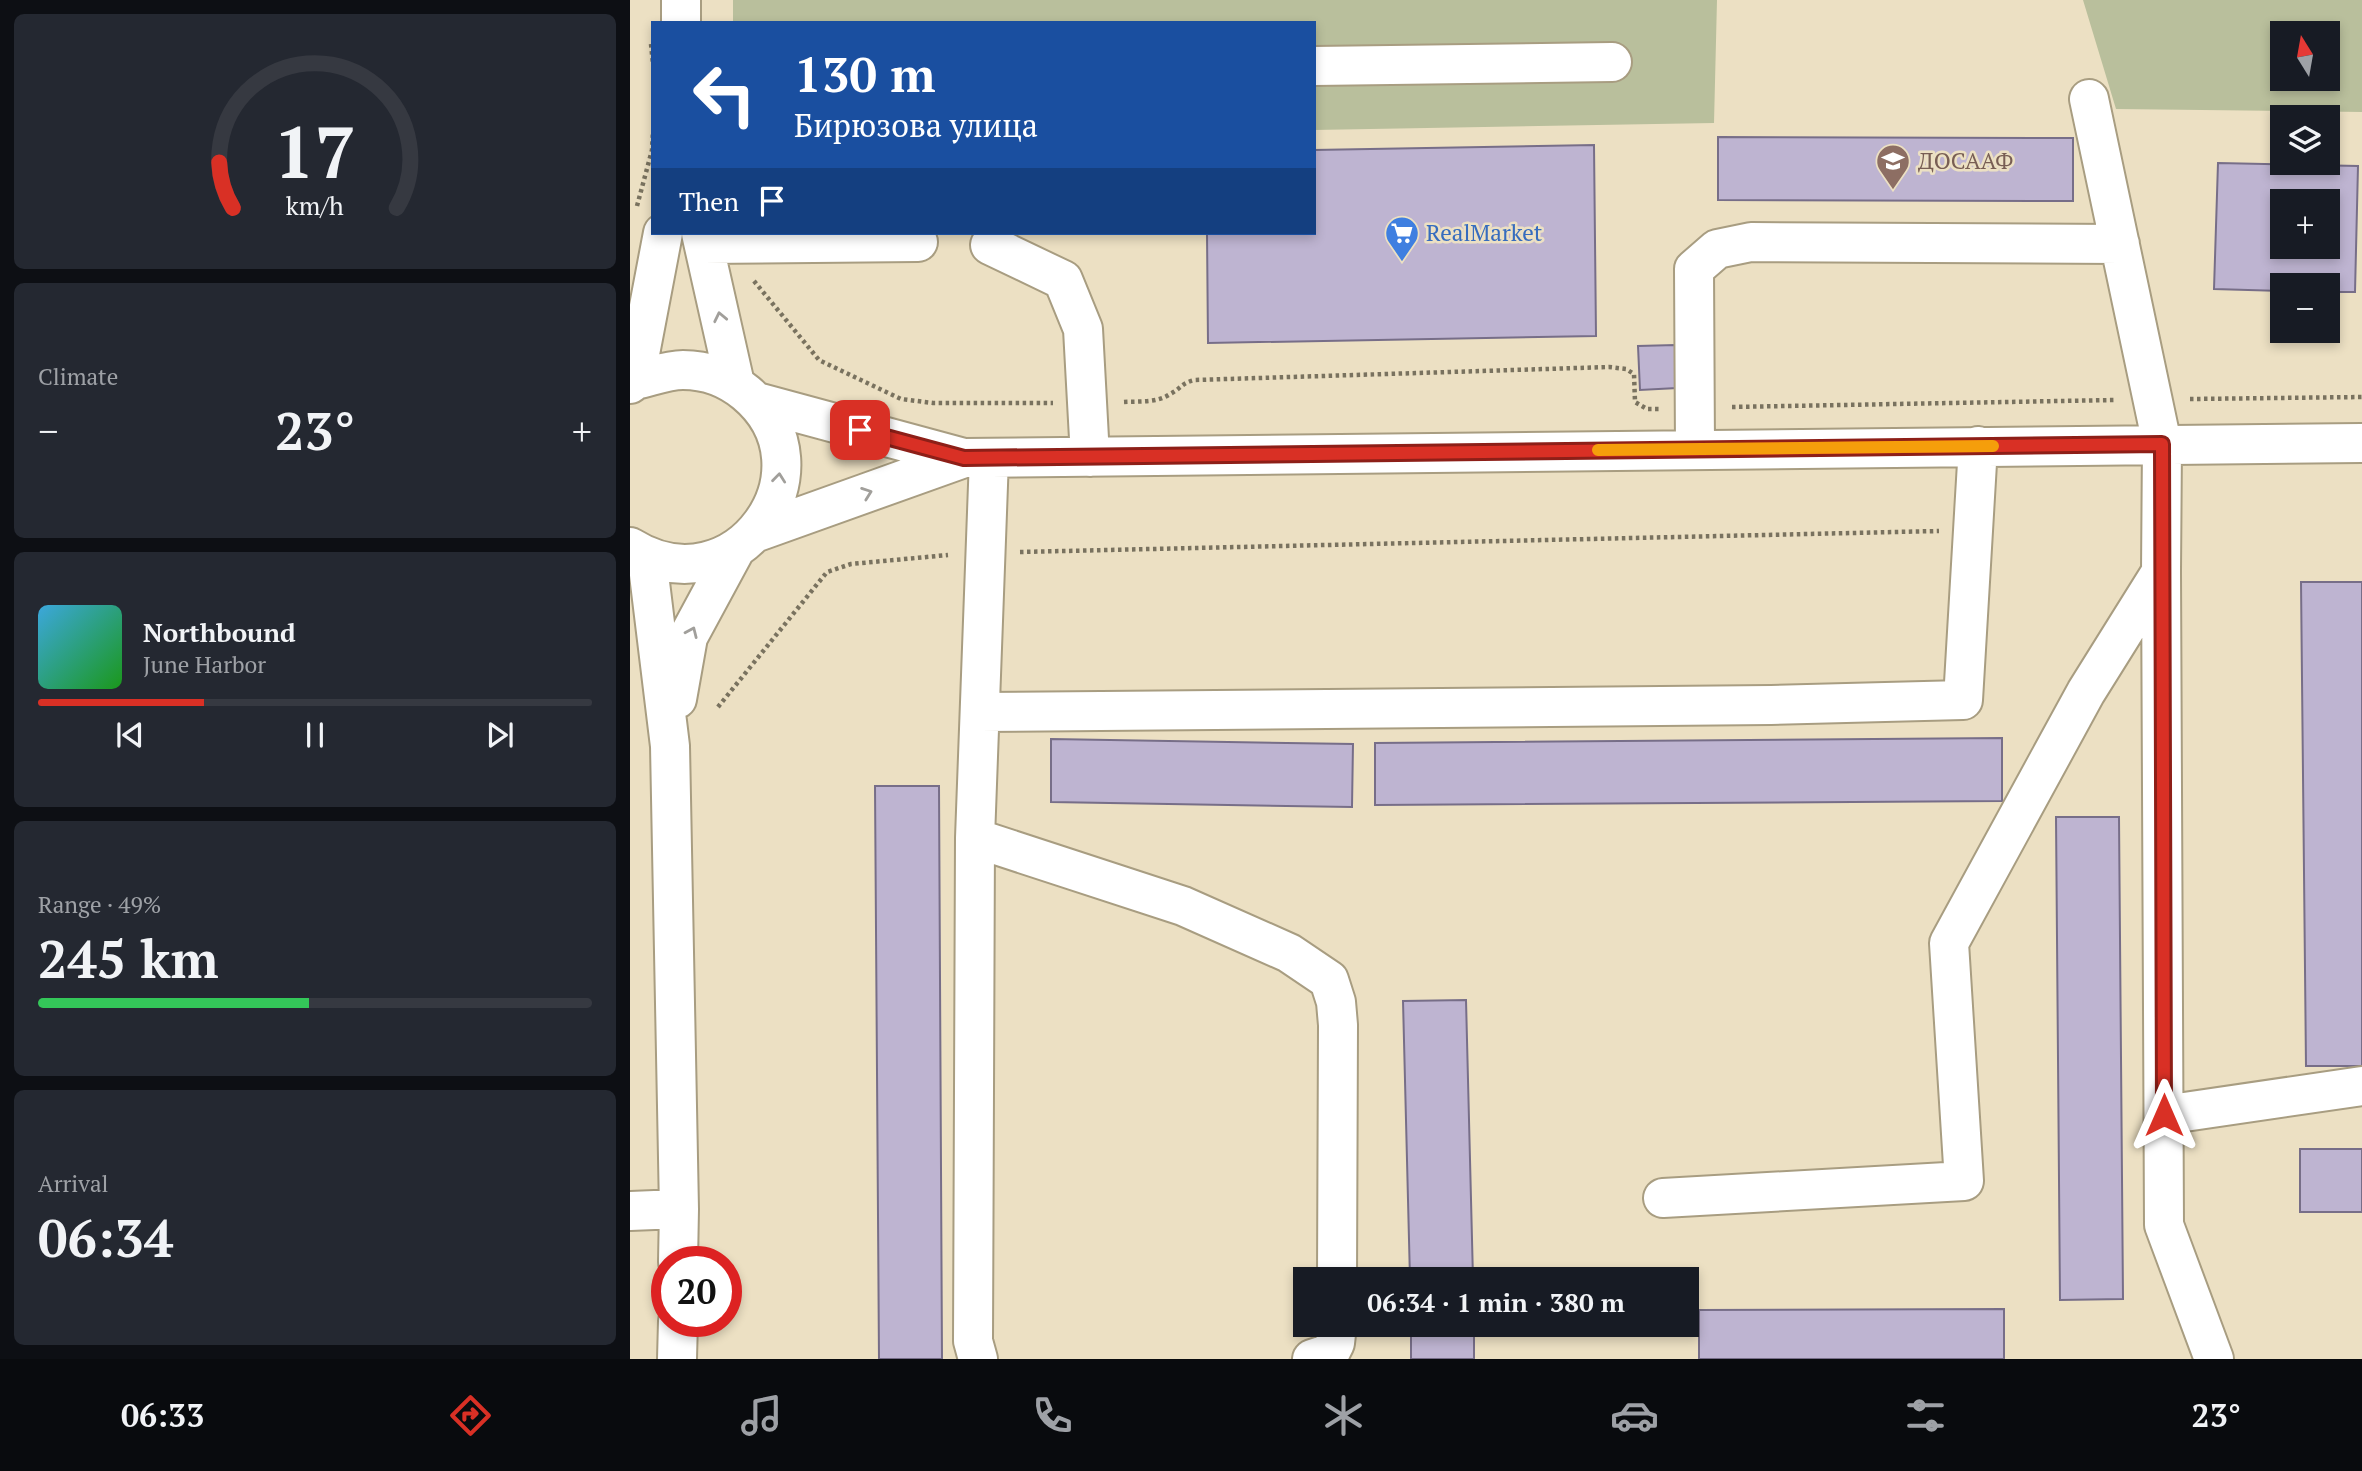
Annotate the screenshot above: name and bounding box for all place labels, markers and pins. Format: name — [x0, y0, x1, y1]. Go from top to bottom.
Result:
school or university icon: ДОСААФ — [1874, 142, 1912, 191]
place label: ДОСААФ — [1918, 145, 2013, 176]
supermarket icon: RealMarket — [1383, 214, 1421, 263]
place label: RealMarket — [1426, 217, 1543, 248]
pin — [830, 400, 890, 460]

